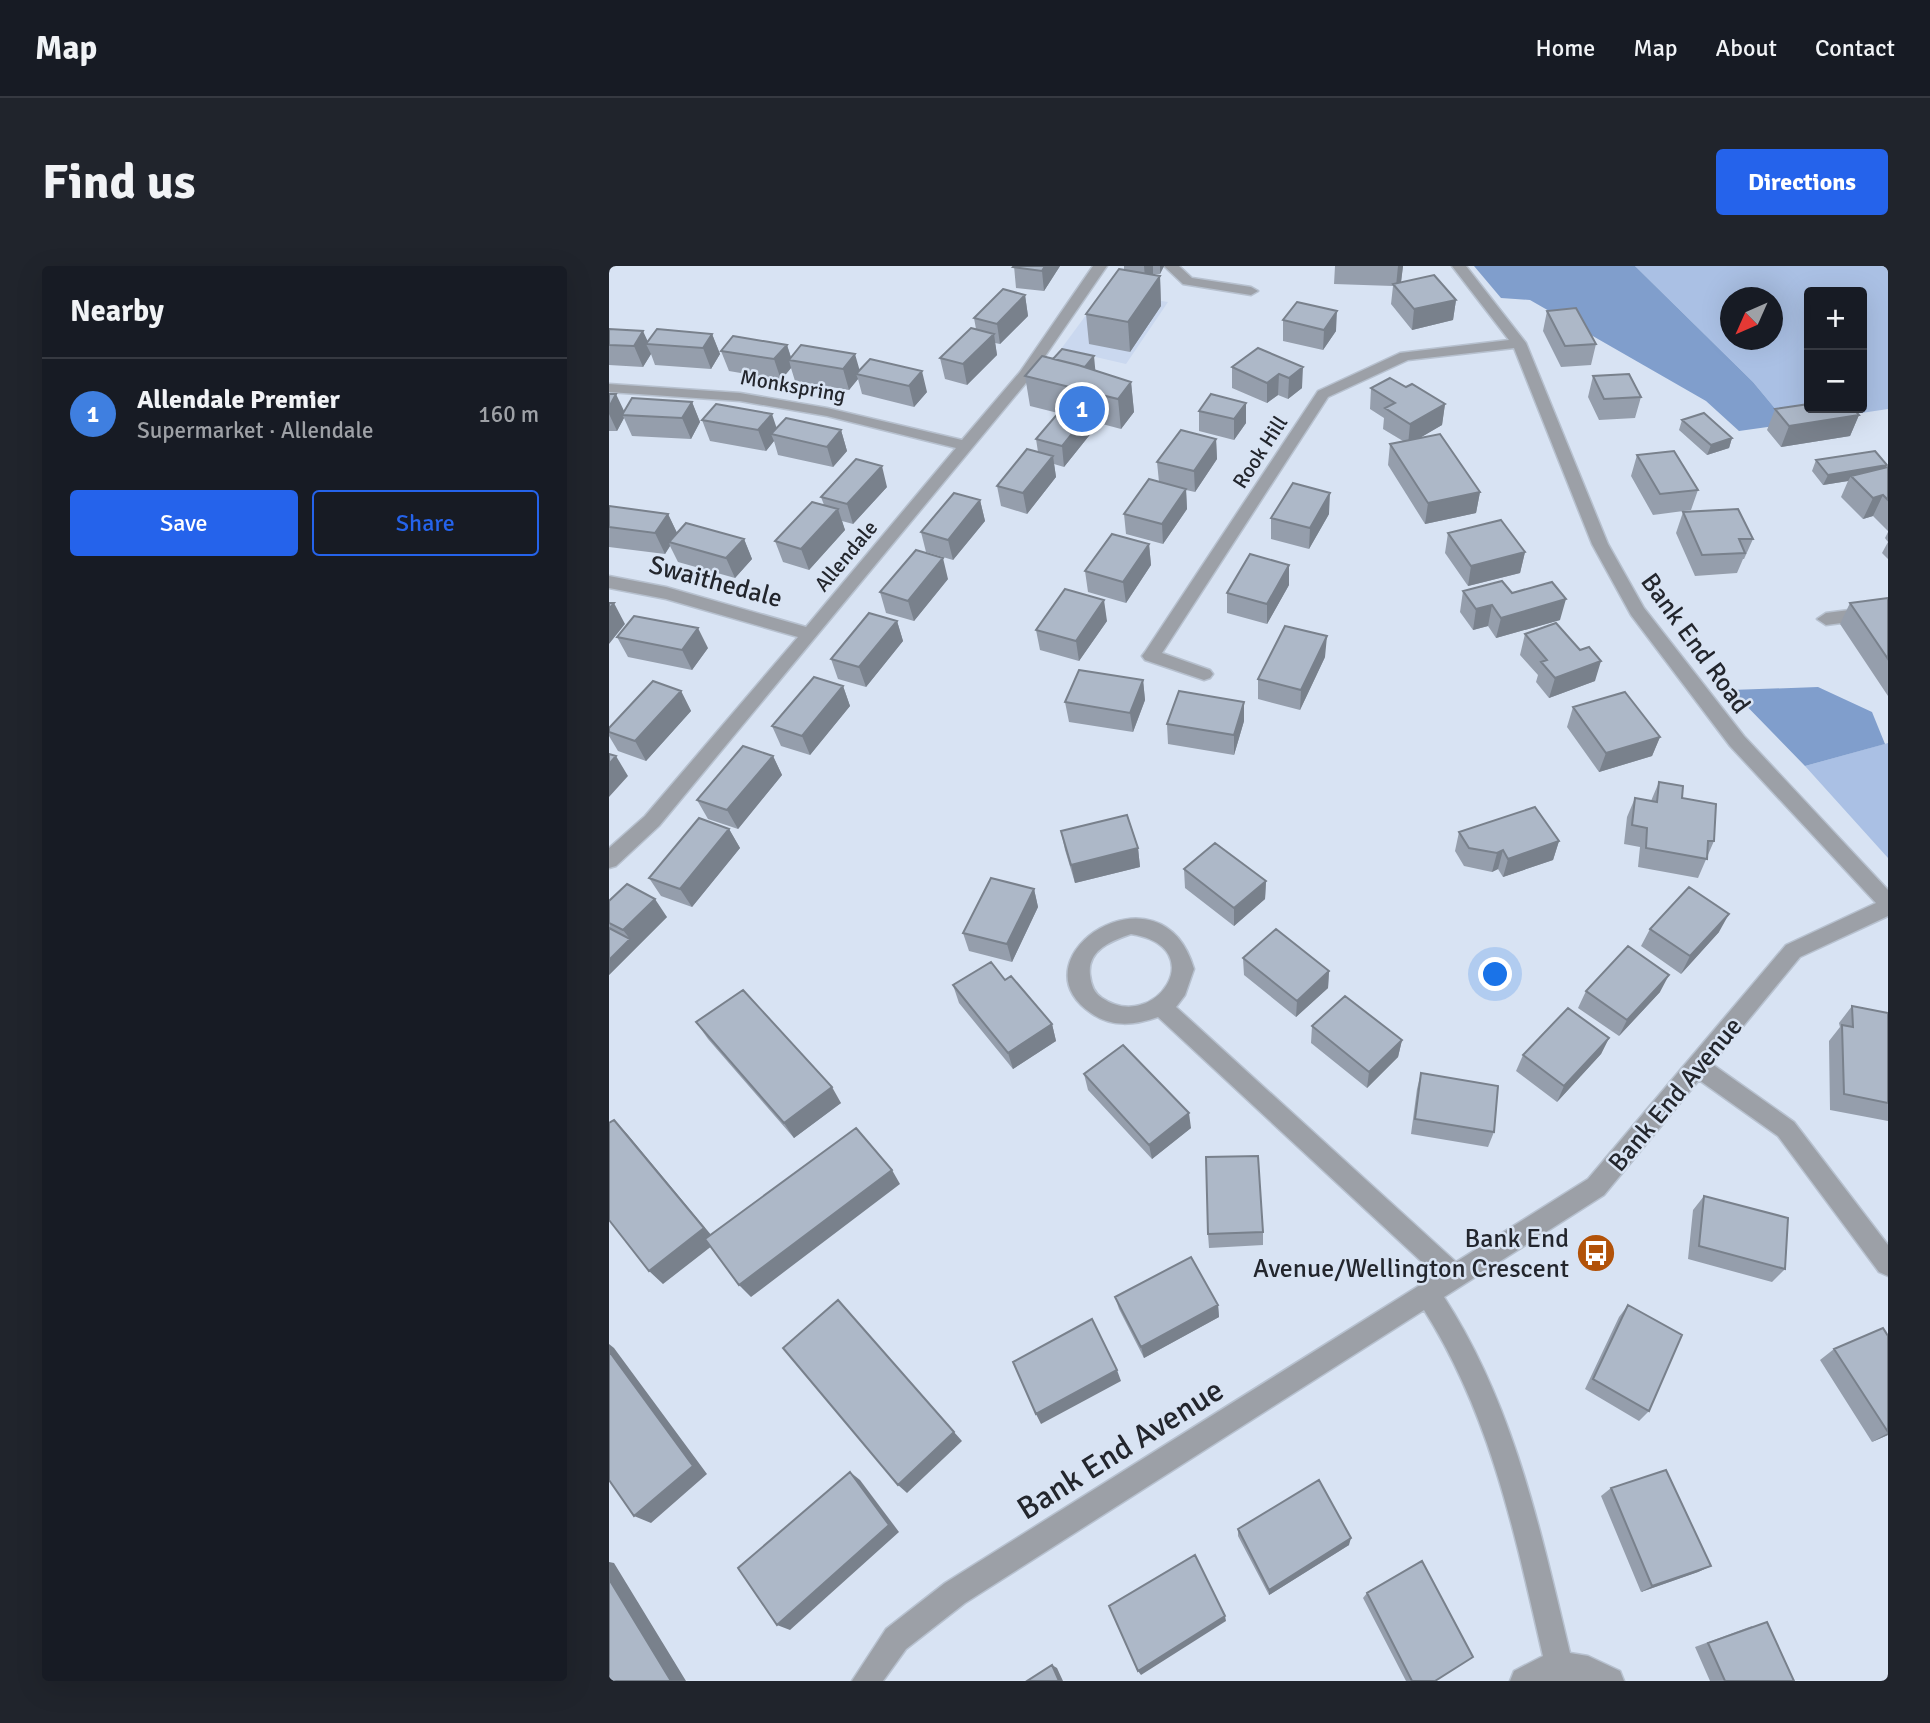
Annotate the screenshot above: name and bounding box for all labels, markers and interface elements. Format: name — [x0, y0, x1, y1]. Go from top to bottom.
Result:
text: Map — [35, 28, 97, 69]
text: Home — [1535, 33, 1595, 63]
text: Map — [1633, 33, 1678, 63]
text: About — [1716, 33, 1777, 63]
text: Contact — [1815, 33, 1895, 63]
button: Directions — [1716, 149, 1888, 215]
text: Find us — [42, 152, 195, 212]
north arrow — [1720, 287, 1783, 350]
map controls — [1804, 287, 1867, 413]
button: + — [1804, 287, 1867, 350]
text: Nearby — [70, 293, 164, 330]
button: − — [1804, 350, 1867, 413]
street label: Monkspring — [738, 364, 848, 408]
pin: 1 — [1059, 383, 1105, 435]
text: Allendale Premier — [137, 384, 340, 416]
text: 1 — [87, 400, 99, 429]
text: 160 m — [478, 400, 539, 429]
street label: Rook Hill — [1227, 411, 1293, 493]
text: Supermarket · Allendale — [137, 416, 374, 445]
button: Save — [70, 490, 298, 556]
button: Share — [312, 490, 539, 556]
street label: Allendale — [809, 515, 883, 597]
street label: Swaithedale — [646, 549, 786, 615]
street label: Bank End Road — [1633, 567, 1757, 720]
your location — [1478, 957, 1512, 991]
street label: Bank End Avenue — [1602, 1011, 1750, 1178]
place label: Bank End Avenue/Wellington Crescent — [1253, 1223, 1569, 1285]
bus stop icon: Bank End Avenue/Wellington Crescent — [1575, 1232, 1617, 1274]
street label: Bank End Avenue — [1010, 1370, 1231, 1528]

